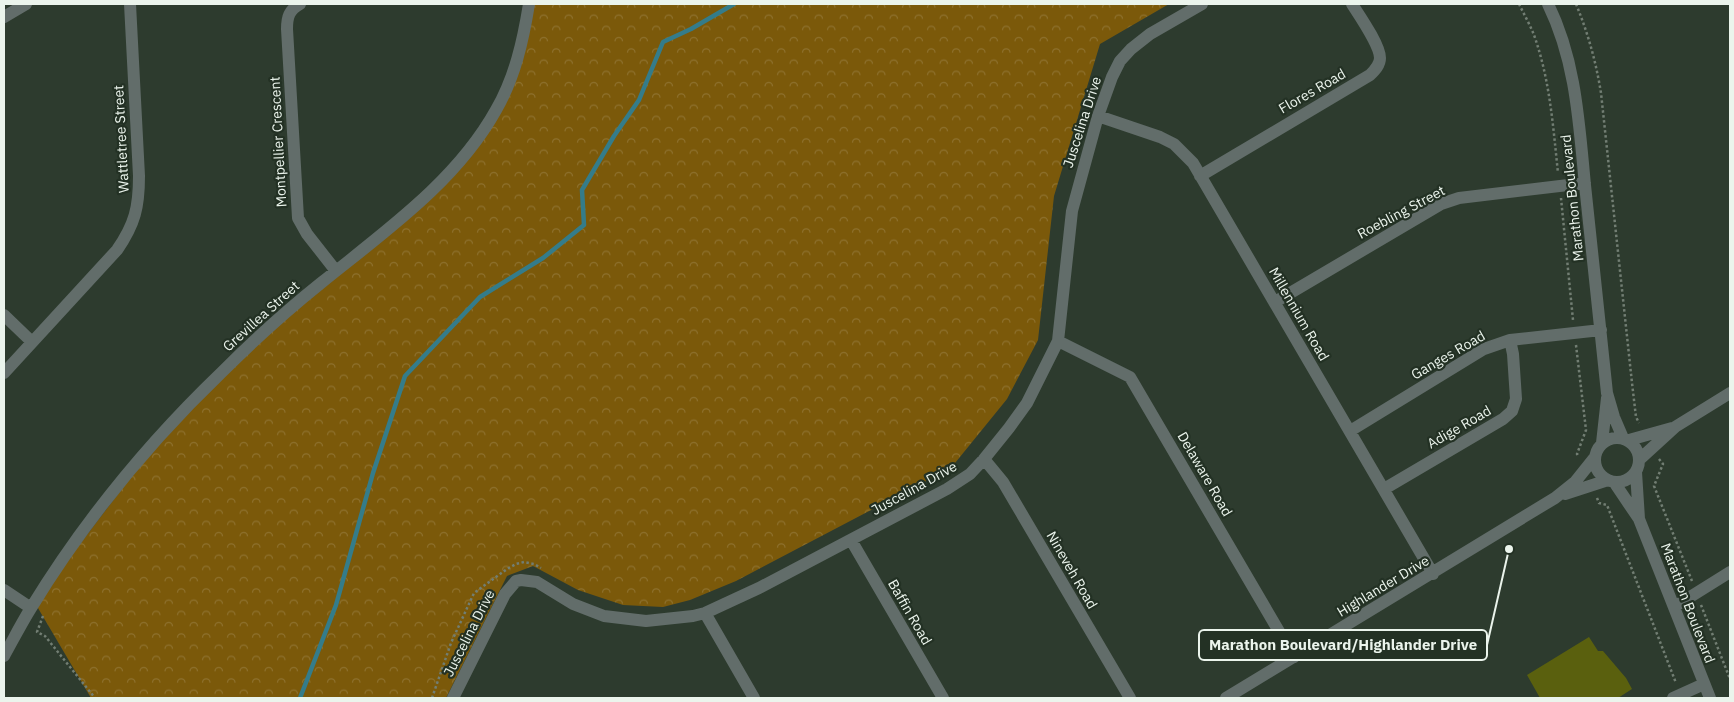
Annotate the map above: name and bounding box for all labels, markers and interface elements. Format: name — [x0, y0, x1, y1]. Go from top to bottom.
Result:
street label: Flores Road — [1275, 65, 1349, 117]
street label: Juscelina Drive — [1059, 74, 1105, 170]
street label: Montpellier Crescent — [266, 76, 290, 208]
street label: Wattletree Street — [109, 84, 133, 193]
street label: Marathon Boulevard — [1556, 134, 1588, 262]
street label: Roebling Street — [1354, 181, 1448, 243]
street label: Millennium Road — [1265, 264, 1333, 364]
street label: Grevillea Street — [219, 277, 303, 355]
street label: Ganges Road — [1408, 327, 1488, 383]
street label: Adige Road — [1424, 401, 1494, 453]
street label: Delaware Road — [1174, 429, 1236, 519]
street label: Juscelina Drive — [868, 457, 960, 519]
street label: Nineveh Road — [1042, 528, 1102, 612]
street label: Marathon Boulevard — [1657, 540, 1719, 666]
street label: Highlander Drive — [1333, 551, 1433, 621]
street label: Baffin Road — [884, 576, 936, 648]
street label: Juscelina Drive — [439, 586, 499, 679]
callout: Marathon Boulevard/Highlander Drive — [1199, 630, 1487, 660]
text: Marathon Boulevard/Highlander Drive — [1209, 635, 1477, 654]

